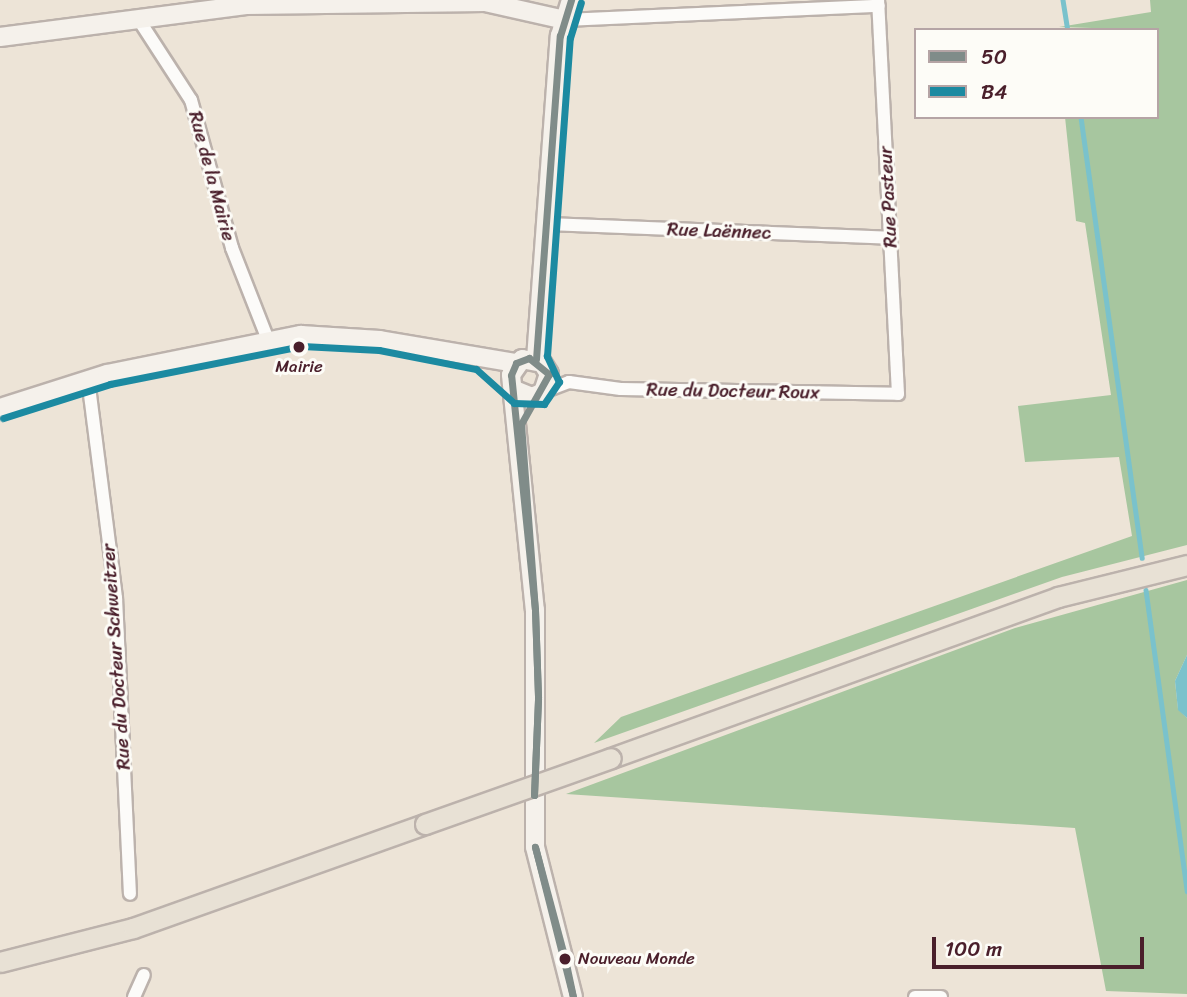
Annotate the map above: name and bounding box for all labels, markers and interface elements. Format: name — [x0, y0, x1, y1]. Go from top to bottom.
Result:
legend — [914, 28, 1159, 119]
text: 50 — [981, 38, 1007, 76]
text: B4 — [981, 73, 1007, 111]
street label: Rue de la Mairie — [184, 108, 240, 244]
street label: Rue Pasteur — [874, 145, 902, 249]
street label: Rue Laënnec — [667, 218, 771, 244]
marker: Mairie — [292, 340, 306, 354]
place label: Mairie — [275, 357, 323, 377]
street label: Rue du Docteur Roux — [646, 378, 820, 404]
street label: Rue du Docteur Schweitzer — [97, 543, 135, 771]
scale bar — [935, 923, 1147, 967]
text: 100 m — [945, 930, 1002, 968]
place label: Nouveau Monde — [578, 949, 695, 969]
marker: Nouveau Monde — [558, 952, 572, 966]

